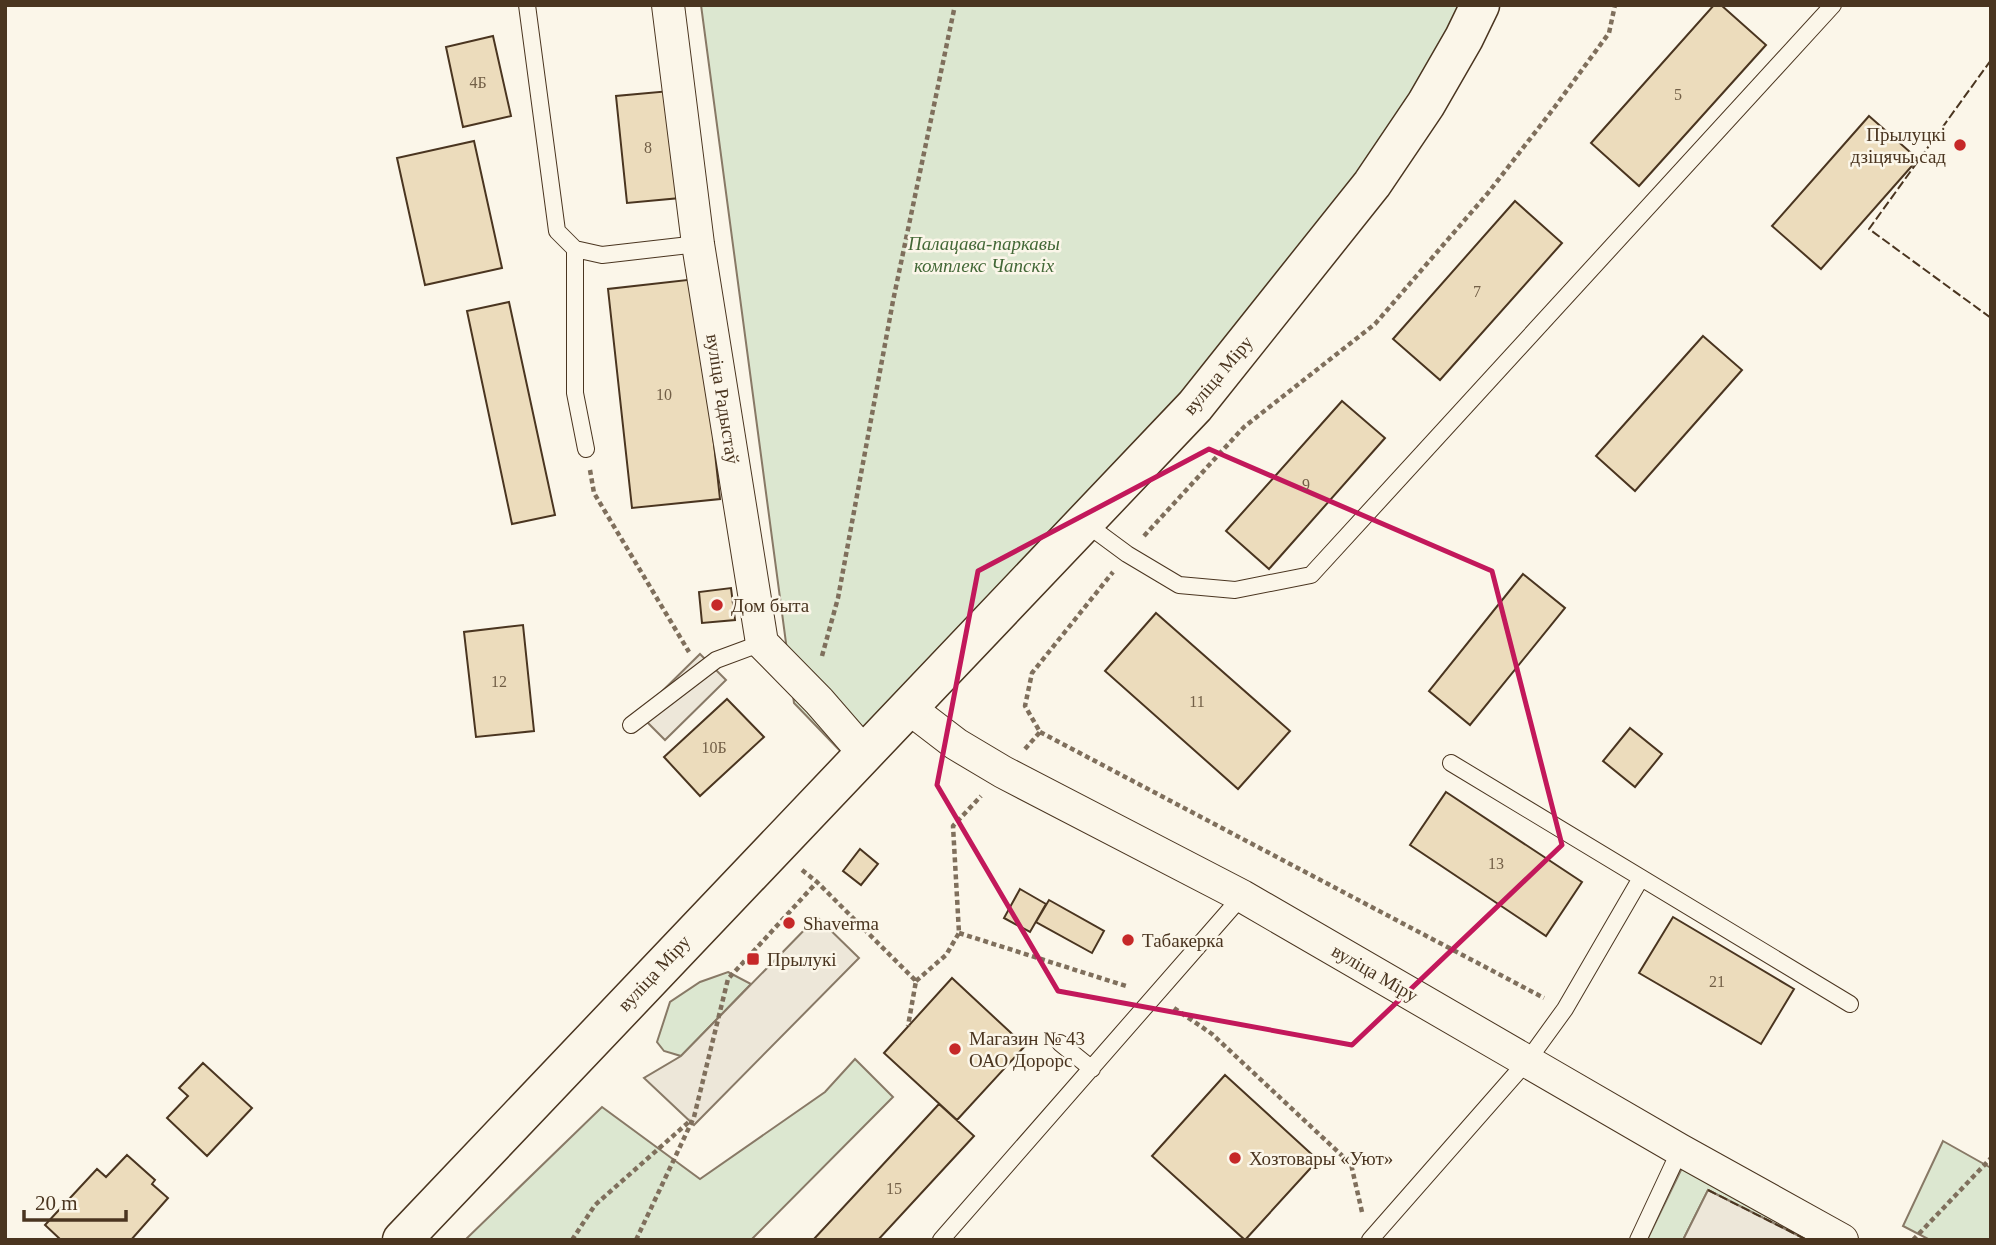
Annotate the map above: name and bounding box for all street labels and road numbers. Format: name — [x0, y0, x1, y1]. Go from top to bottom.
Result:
street label: вуліца Міру — [1179, 331, 1257, 419]
street label: вуліца Радыстаў — [702, 332, 744, 466]
street label: вуліца Міру — [614, 930, 695, 1015]
street label: вуліца Міру — [1328, 940, 1422, 1006]

